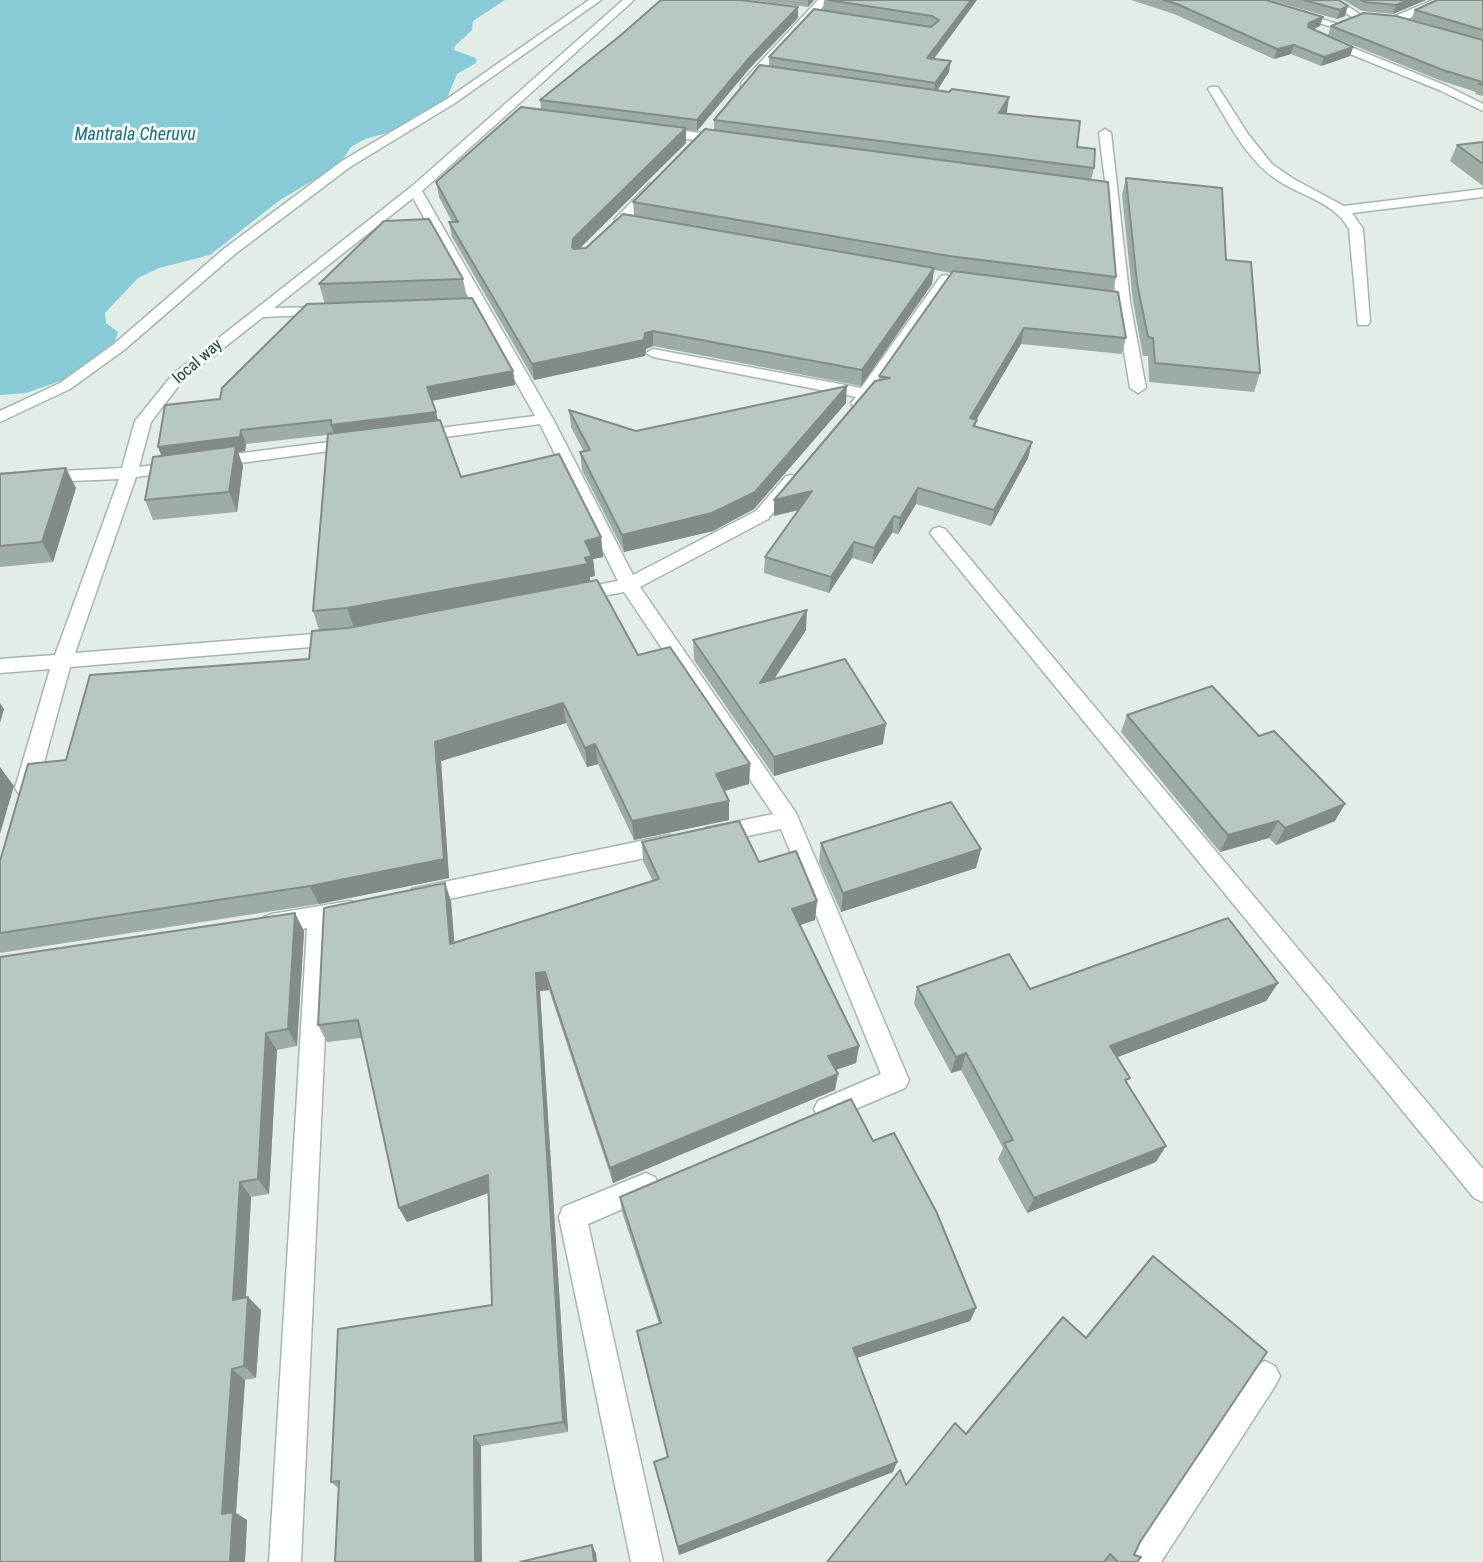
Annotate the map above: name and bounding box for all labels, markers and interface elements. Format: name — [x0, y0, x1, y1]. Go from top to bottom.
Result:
water label: Mantrala Cheruvu — [74, 124, 196, 146]
street label: local way — [170, 335, 226, 389]

